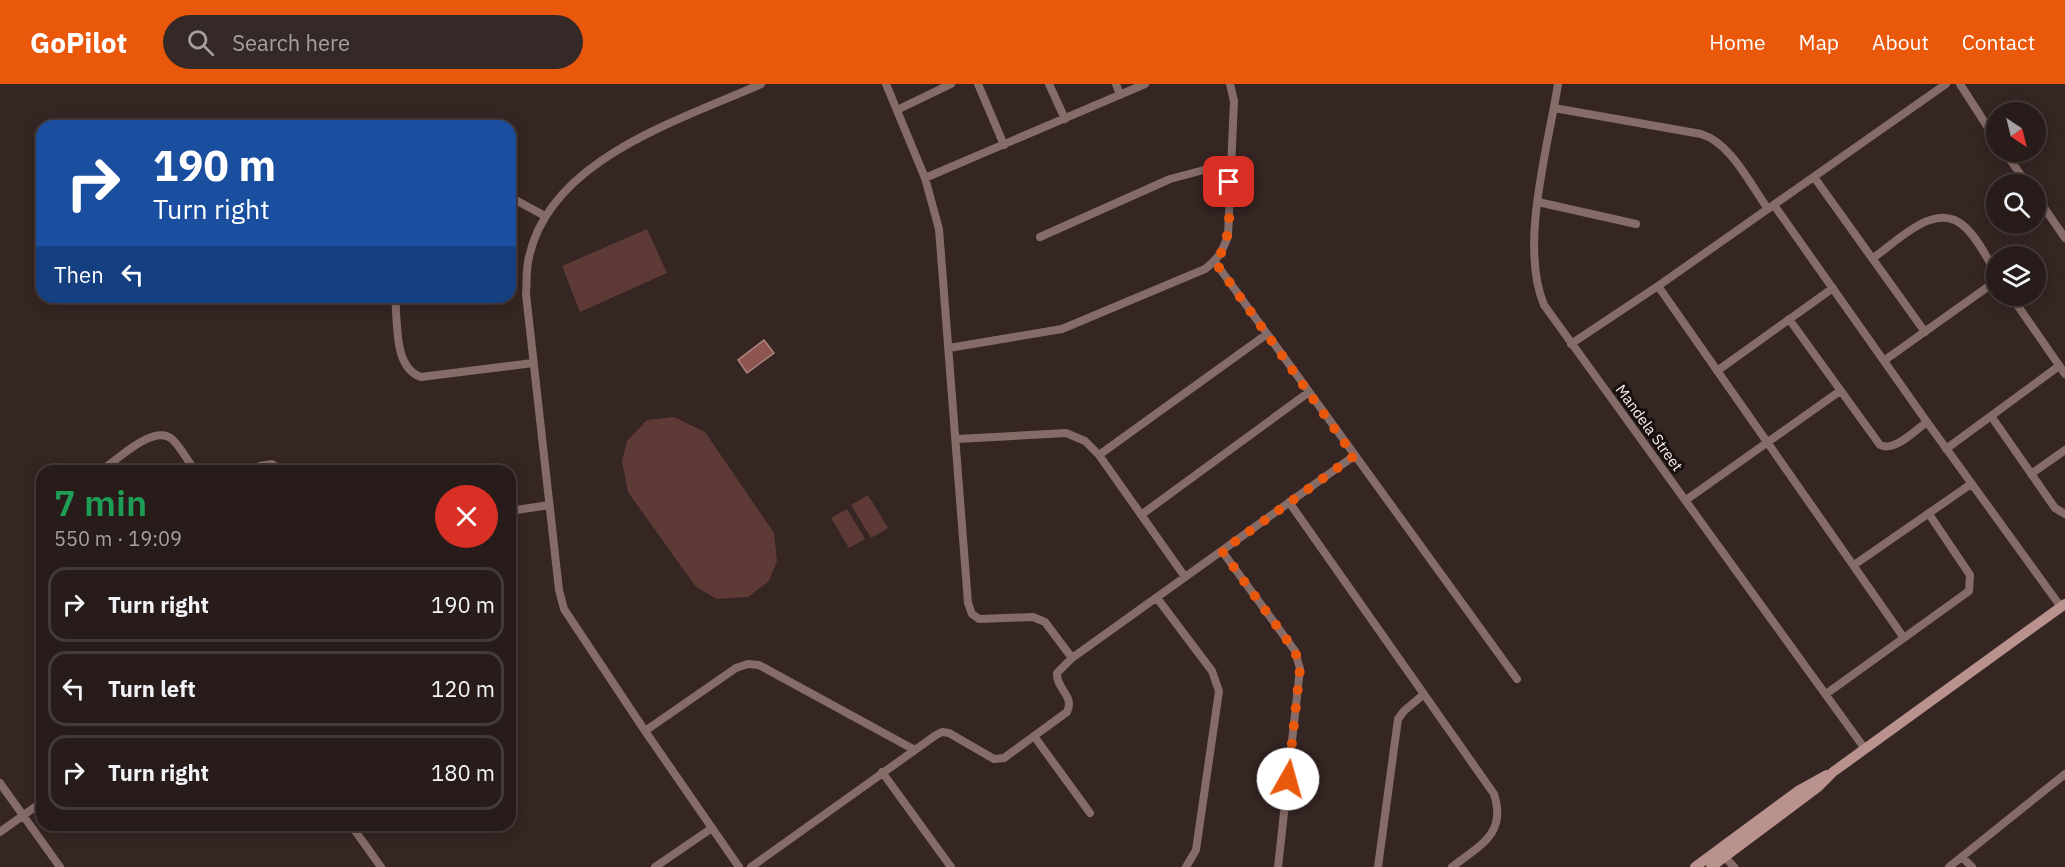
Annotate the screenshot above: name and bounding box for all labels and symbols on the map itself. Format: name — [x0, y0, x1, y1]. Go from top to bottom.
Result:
north arrow — [1986, 102, 2046, 162]
pin — [1203, 156, 1254, 207]
street label: Mandela Street — [1612, 381, 1687, 475]
position arrow — [1256, 747, 1320, 811]

